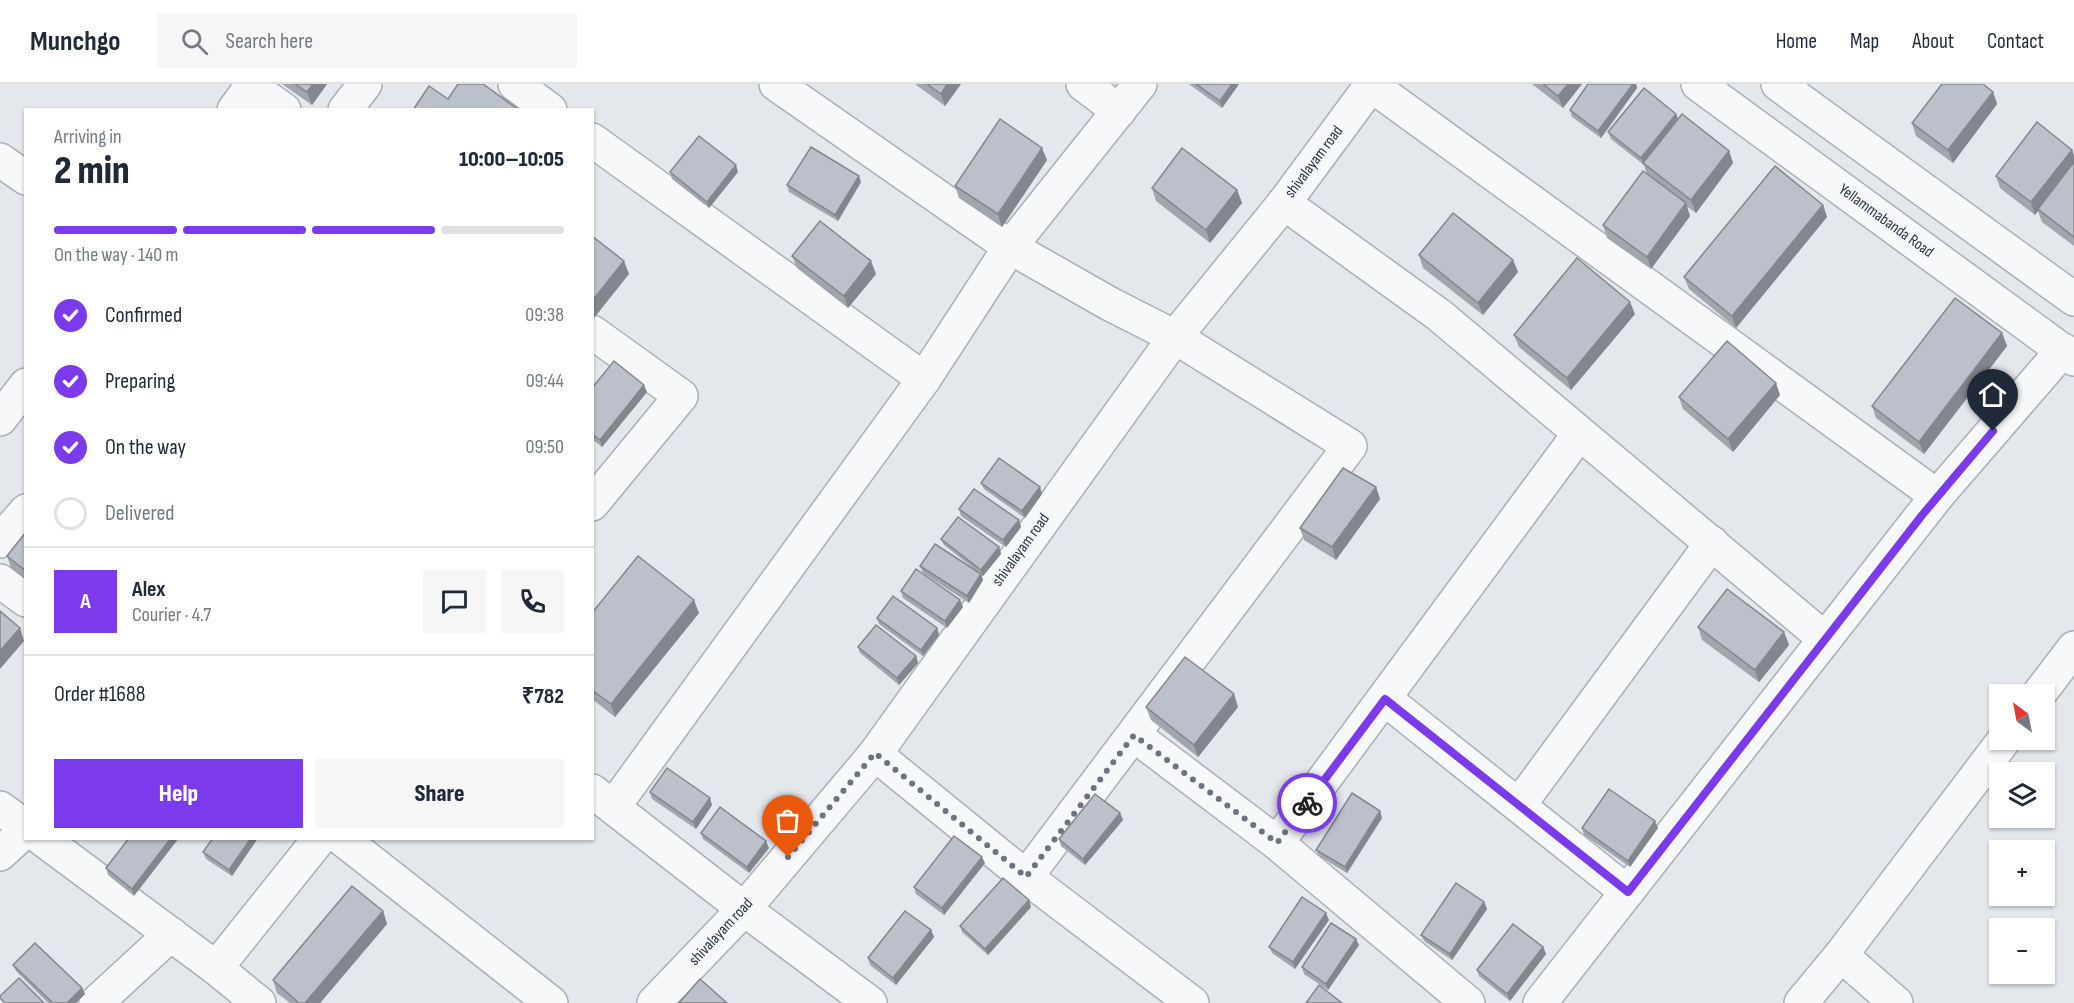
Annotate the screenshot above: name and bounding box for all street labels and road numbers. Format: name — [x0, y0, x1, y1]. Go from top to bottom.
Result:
street label: shivalayam road — [1281, 122, 1347, 202]
street label: Yellammabanda Road — [1835, 180, 1937, 262]
street label: shivalayam road — [988, 510, 1054, 590]
street label: shivalayam road — [685, 894, 757, 970]

